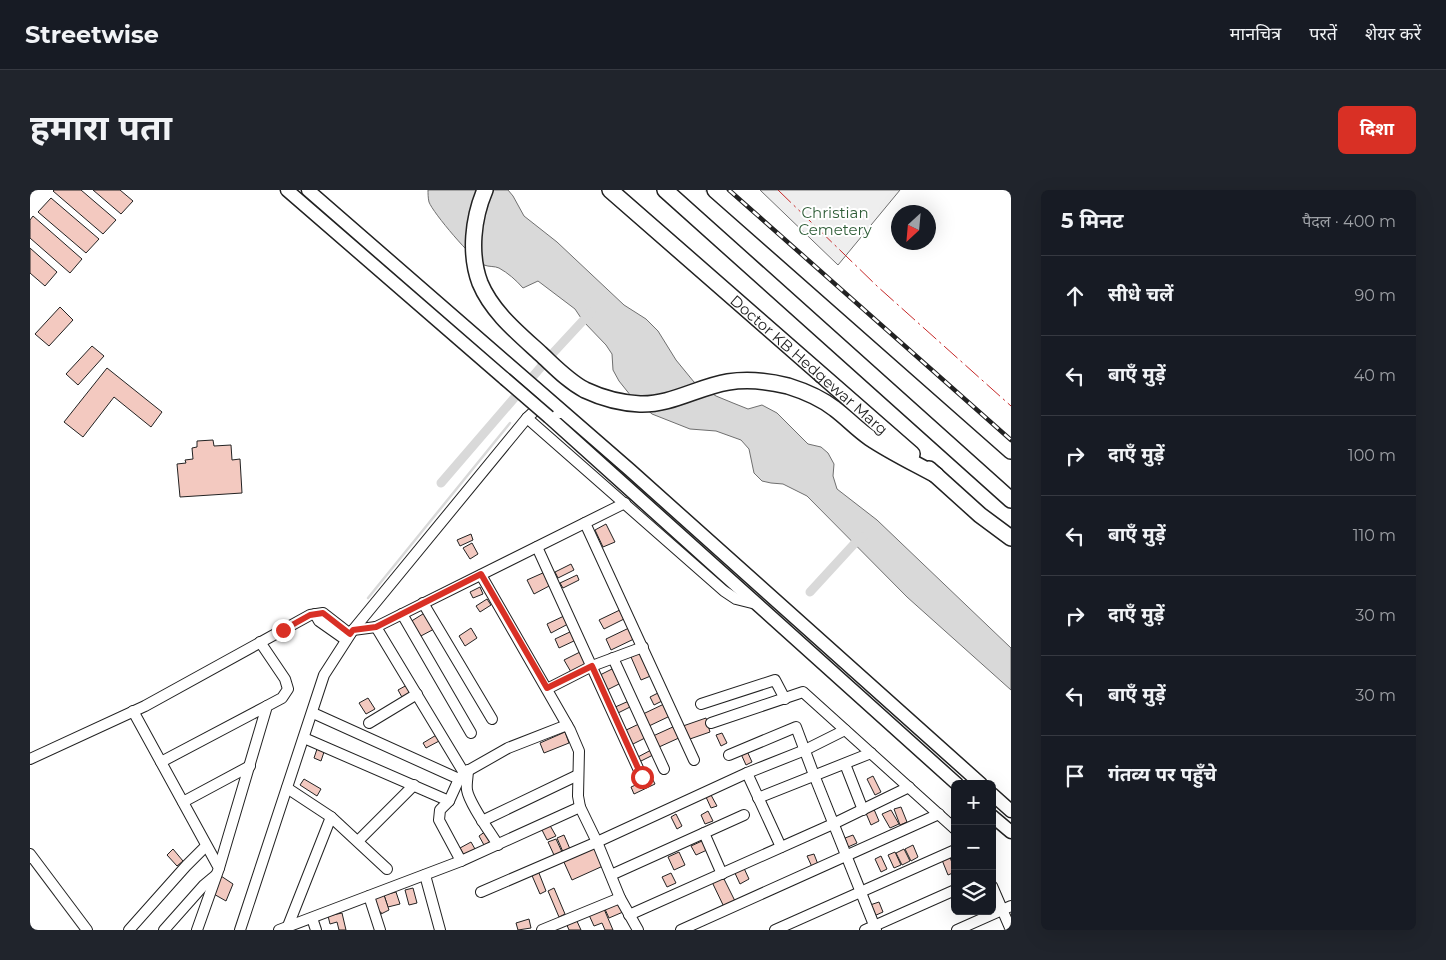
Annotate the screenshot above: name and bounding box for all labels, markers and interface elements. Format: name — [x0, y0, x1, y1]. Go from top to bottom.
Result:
text: Streetwise — [25, 20, 159, 49]
text: मानचित्र — [1230, 23, 1281, 45]
text: परतें — [1309, 23, 1337, 45]
text: शेयर करें — [1365, 23, 1421, 45]
text: हमारा पता — [30, 106, 172, 149]
button: दिशा — [1338, 106, 1416, 154]
park label: Christian Cemetery — [798, 203, 872, 239]
north arrow — [891, 205, 936, 250]
text: 5 मिनट — [1061, 208, 1124, 233]
text: पैदल · 400 m — [1302, 212, 1396, 231]
icon: ahead — [1061, 282, 1089, 310]
text: सीधे चलें — [1108, 283, 1173, 306]
text: 90 m — [1354, 286, 1396, 305]
street label: Doctor KB Hedgewar Marg — [727, 290, 892, 438]
icon: left — [1061, 362, 1089, 390]
text: बाएँ मुड़ें — [1108, 363, 1165, 386]
text: 40 m — [1354, 366, 1396, 385]
icon: right — [1061, 442, 1089, 470]
text: दाएँ मुड़ें — [1108, 443, 1164, 466]
text: 100 m — [1348, 446, 1396, 465]
icon: left — [1061, 522, 1089, 550]
text: बाएँ मुड़ें — [1108, 523, 1165, 546]
text: 110 m — [1353, 526, 1396, 545]
icon: right — [1061, 602, 1089, 630]
text: दाएँ मुड़ें — [1108, 603, 1164, 626]
text: 30 m — [1355, 606, 1396, 625]
route end — [272, 619, 295, 642]
icon: left — [1061, 682, 1089, 710]
text: बाएँ मुड़ें — [1108, 683, 1165, 706]
text: 30 m — [1355, 686, 1396, 705]
icon: arrive — [1061, 762, 1089, 790]
text: गंतव्य पर पहुँचे — [1108, 763, 1216, 786]
route start — [631, 766, 654, 789]
map controls — [951, 780, 996, 915]
button: + — [951, 780, 996, 825]
button: − — [951, 825, 996, 870]
button: layers — [951, 870, 996, 915]

